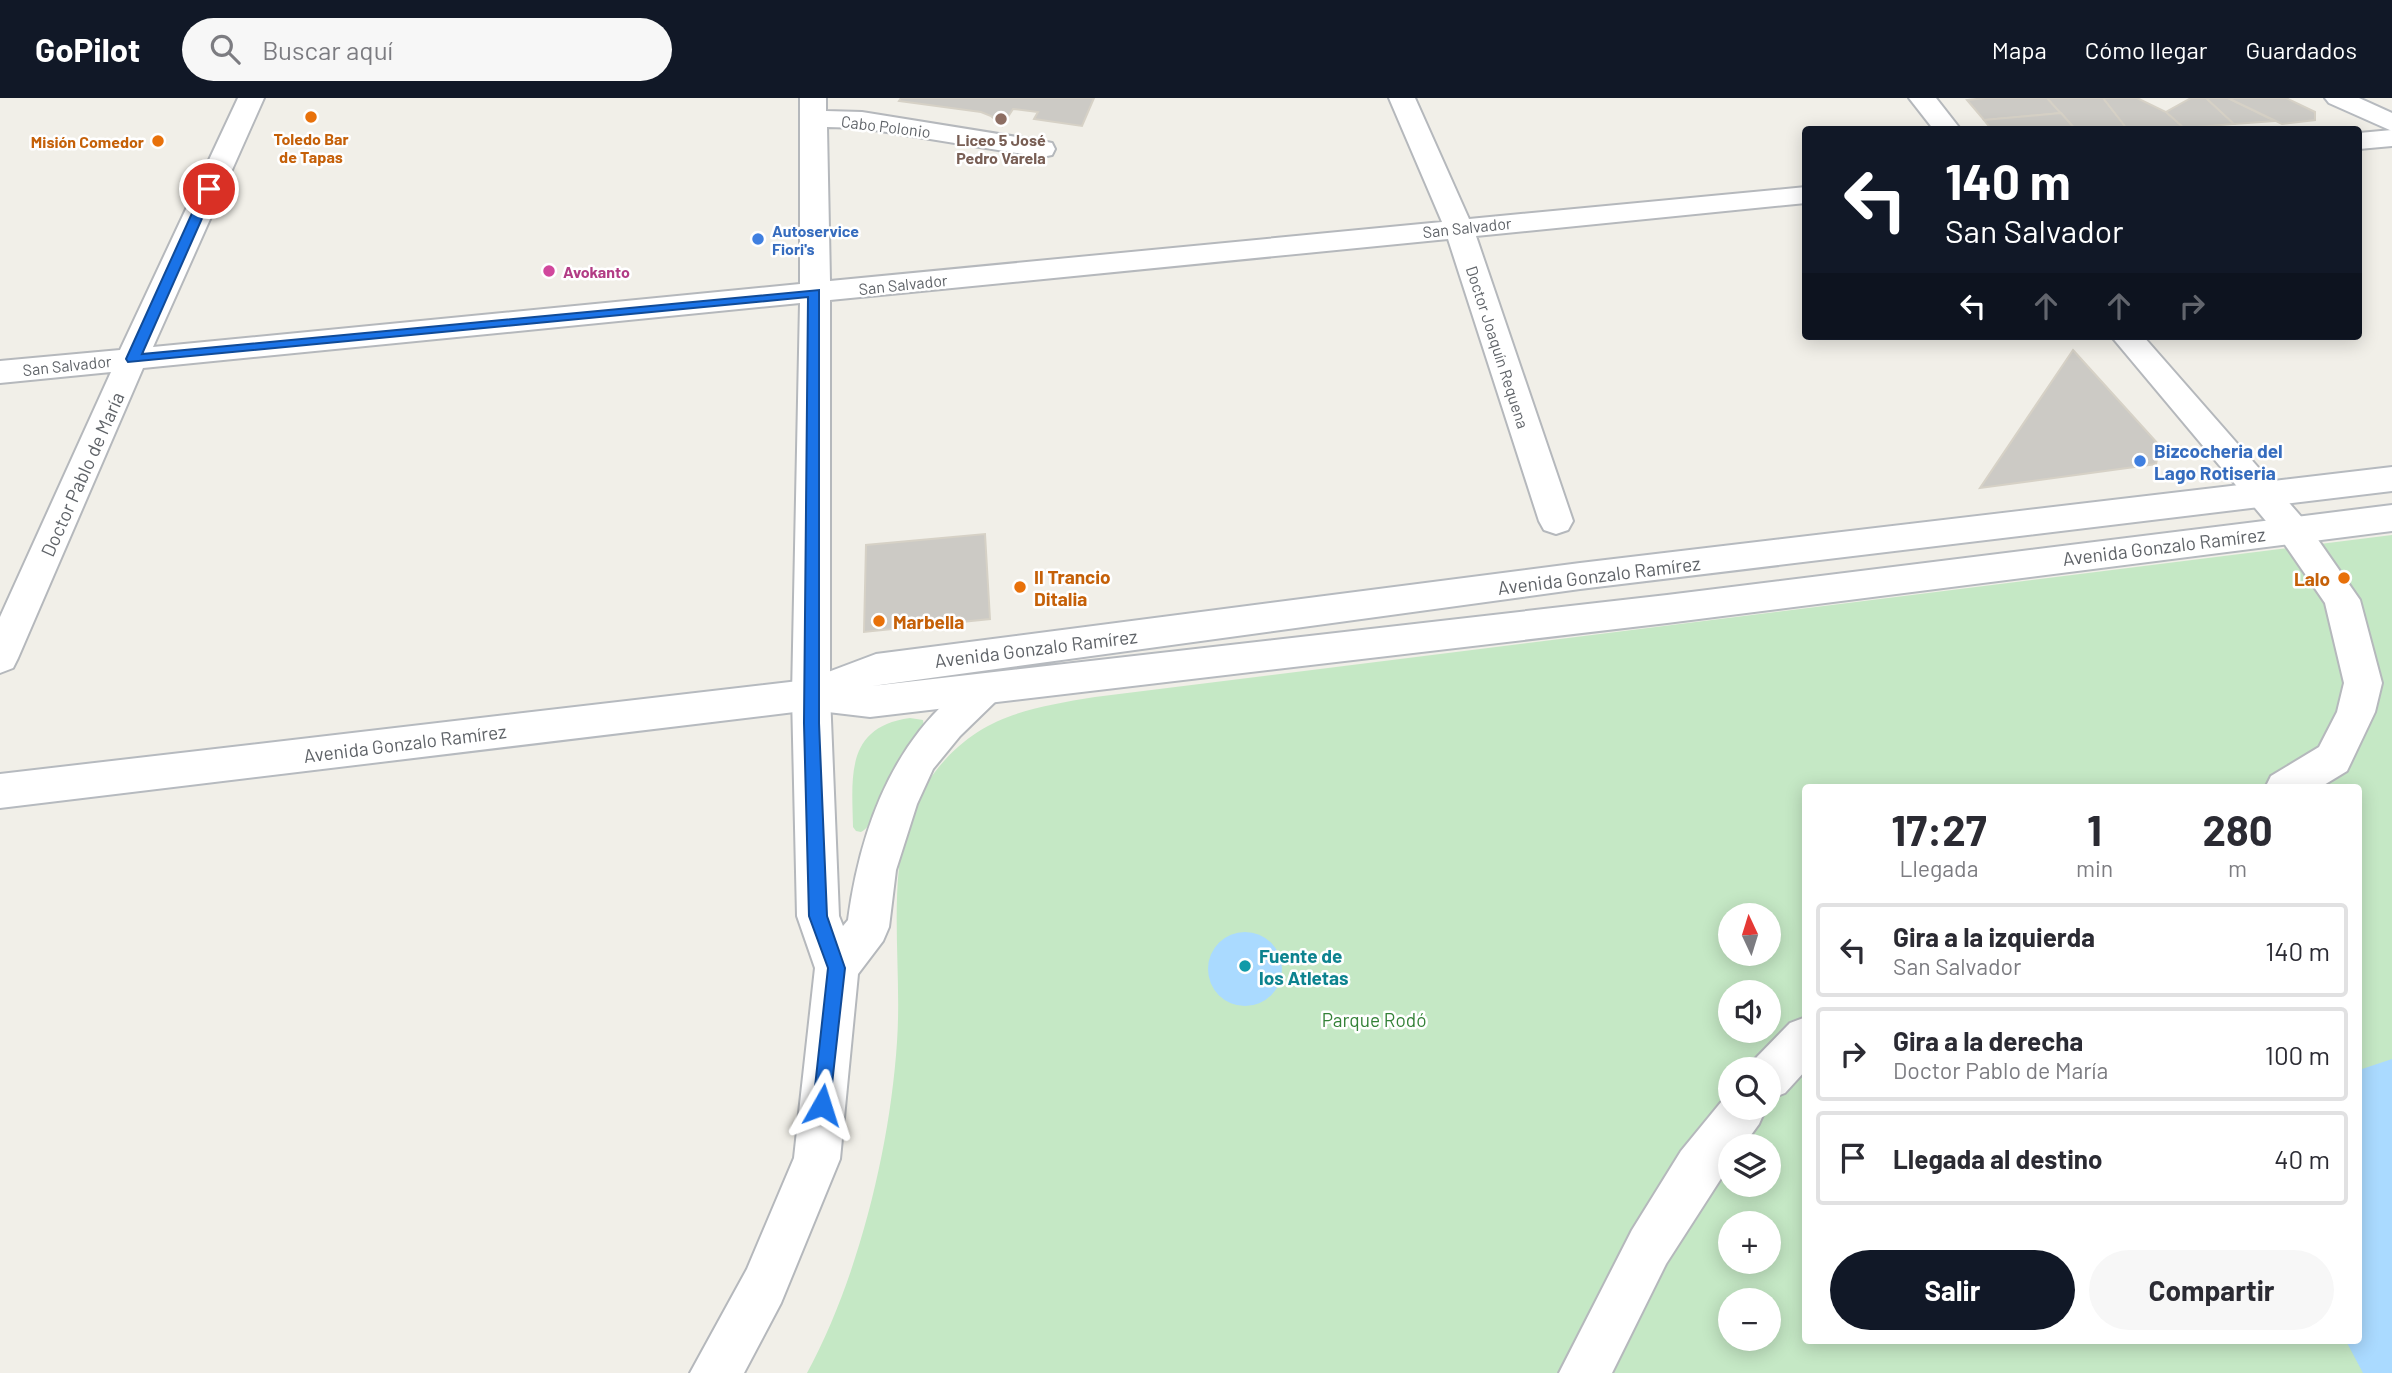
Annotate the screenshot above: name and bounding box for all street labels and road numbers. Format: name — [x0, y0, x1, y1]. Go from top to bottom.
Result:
street label: Cabo Polonio — [840, 111, 932, 141]
street label: San Salvador — [1422, 213, 1513, 241]
street label: Doctor Joaquín Requena — [1463, 263, 1533, 431]
street label: San Salvador — [858, 270, 949, 298]
street label: San Salvador — [22, 351, 113, 379]
street label: Doctor Pablo de María — [35, 388, 129, 560]
street label: Avenida Gonzalo Ramírez — [2061, 522, 2267, 570]
street label: Avenida Gonzalo Ramírez — [1496, 551, 1702, 599]
street label: Avenida Gonzalo Ramírez — [933, 624, 1139, 672]
street label: Avenida Gonzalo Ramírez — [302, 719, 508, 767]

